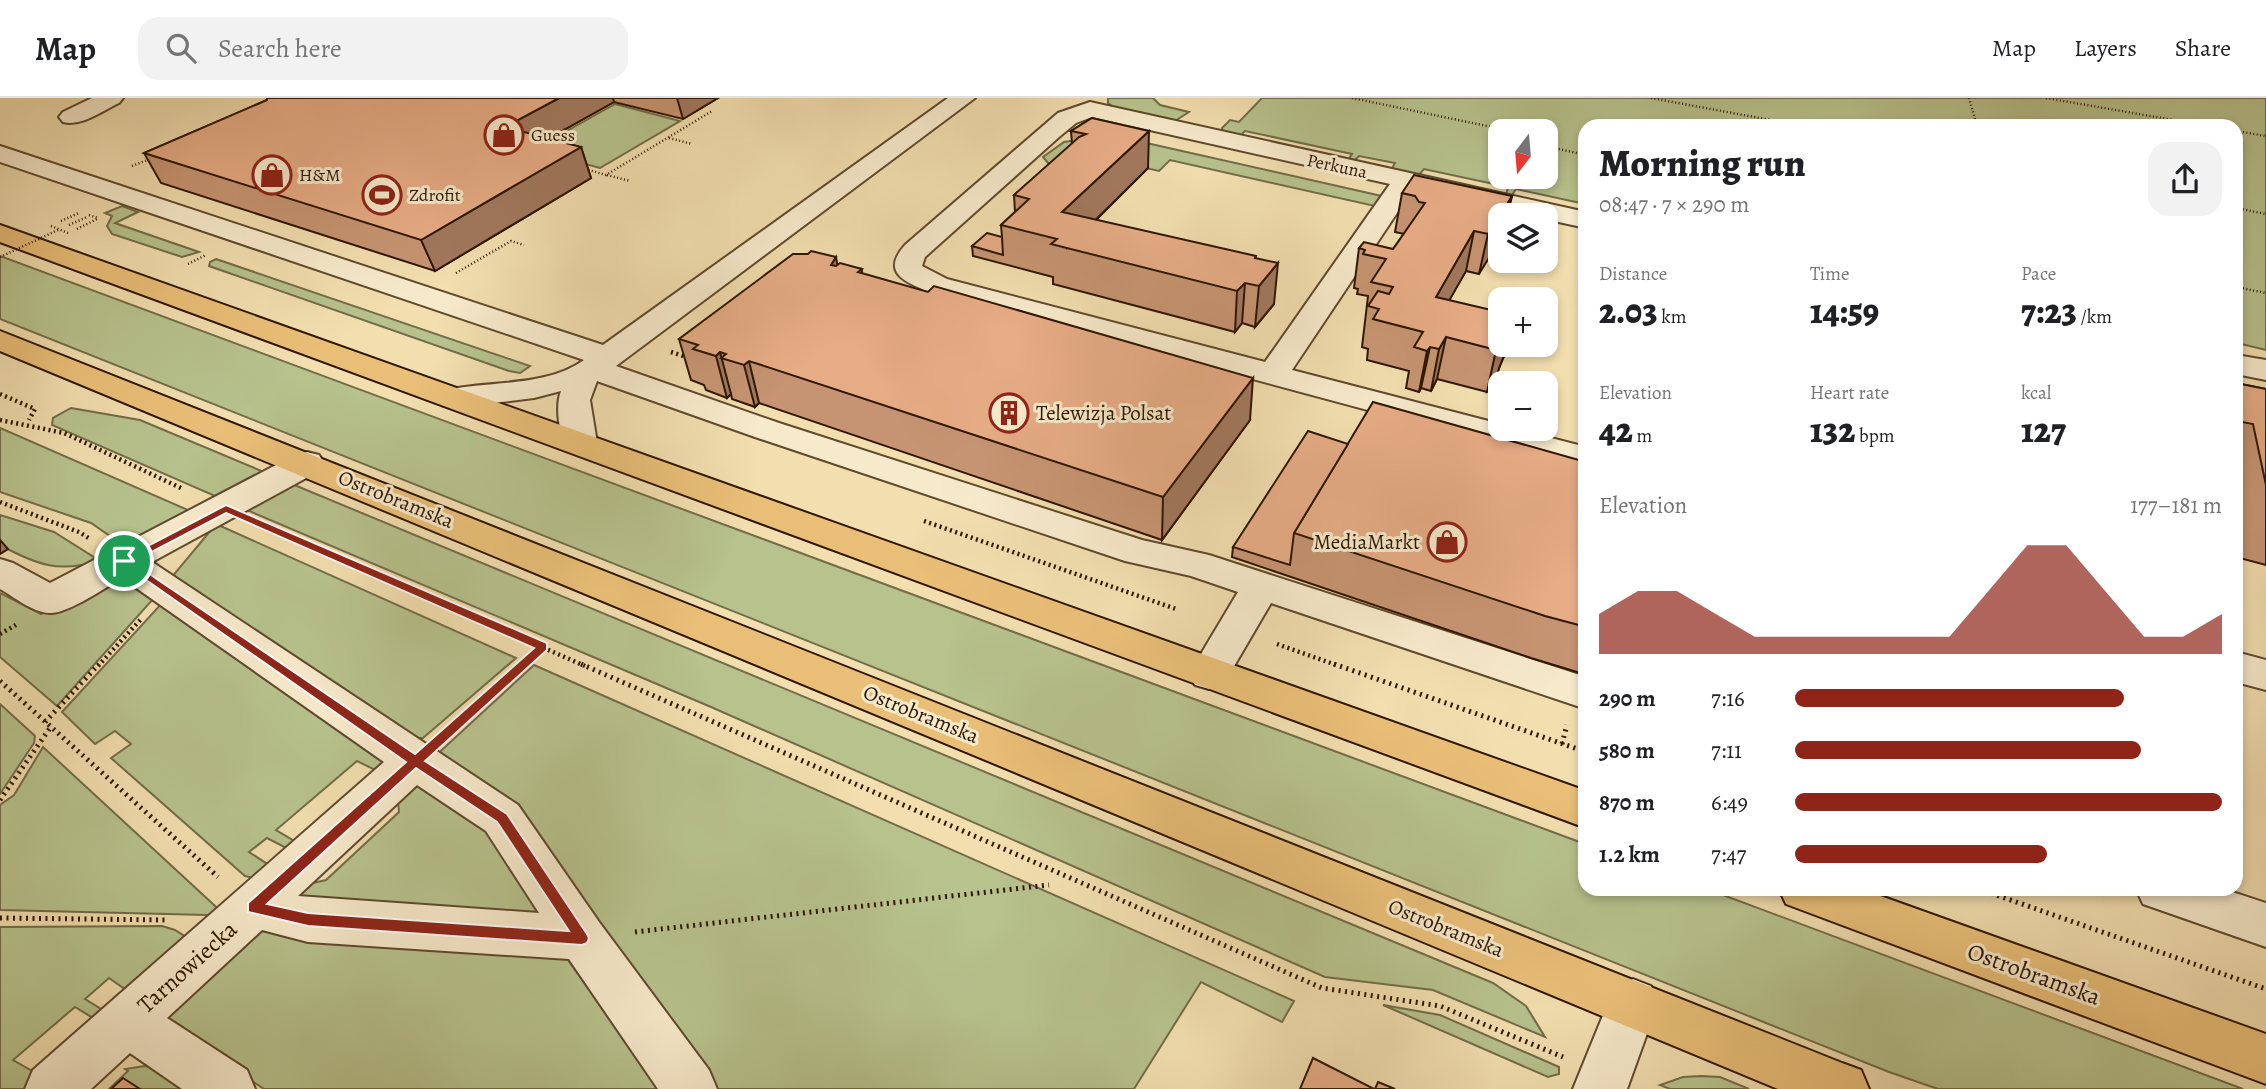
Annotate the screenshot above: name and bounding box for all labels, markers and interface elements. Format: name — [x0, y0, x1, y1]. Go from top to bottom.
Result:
search box — [138, 17, 628, 80]
text: Map — [35, 26, 96, 71]
icon: search — [162, 29, 200, 67]
text: Search here — [218, 31, 342, 66]
text: Map — [1992, 32, 2036, 64]
text: Layers — [2074, 32, 2137, 64]
text: Share — [2175, 32, 2231, 64]
shop icon: Guess — [483, 114, 525, 156]
north arrow — [1488, 119, 1558, 189]
map controls — [1488, 119, 1558, 441]
place label: Guess — [531, 123, 575, 147]
text: Morning run — [1599, 137, 1806, 189]
button: share — [2148, 142, 2222, 216]
street label: Perkuna — [1305, 148, 1370, 184]
shop icon: H&M — [251, 154, 293, 196]
place label: H&M — [299, 163, 340, 187]
sports icon: Zdrofit — [361, 174, 403, 216]
place label: Zdrofit — [409, 183, 461, 207]
text: 08:47 · 7 × 290 m — [1599, 189, 1749, 220]
button: layers — [1488, 203, 1558, 273]
text: Distance — [1599, 261, 1667, 287]
text: Time — [1810, 261, 1849, 287]
text: Pace — [2021, 261, 2056, 287]
button: + — [1488, 287, 1558, 357]
text: 2.03 — [1599, 287, 1658, 335]
text: 14:59 — [1810, 287, 1879, 335]
text: 7:23 — [2021, 287, 2077, 335]
text: km — [1658, 304, 1687, 330]
text: /km — [2077, 304, 2112, 330]
button: − — [1488, 371, 1558, 441]
text: Elevation — [1599, 380, 1672, 406]
text: Heart rate — [1810, 380, 1889, 406]
text: kcal — [2021, 380, 2051, 406]
building icon: Telewizja Polsat — [988, 392, 1030, 434]
place label: Telewizja Polsat — [1036, 399, 1171, 427]
text: 42 — [1599, 406, 1633, 454]
text: 132 — [1810, 406, 1855, 454]
text: 127 — [2021, 406, 2066, 454]
text: m — [1633, 423, 1652, 449]
text: bpm — [1855, 423, 1895, 449]
street label: Ostrobramska — [334, 463, 458, 535]
text: Elevation — [1599, 490, 1687, 521]
text: 177–181 m — [2130, 490, 2222, 521]
shop icon: MediaMarkt — [1426, 521, 1468, 563]
place label: MediaMarkt — [1313, 528, 1420, 556]
pin — [94, 531, 154, 591]
icon: arrive — [105, 542, 143, 580]
street label: Ostrobramska — [859, 678, 983, 750]
text: 290 m — [1599, 683, 1656, 714]
text: 7:16 — [1711, 683, 1745, 714]
text: 580 m — [1599, 735, 1655, 766]
text: 7:11 — [1711, 735, 1742, 766]
text: 870 m — [1599, 787, 1655, 818]
text: 6:49 — [1711, 787, 1748, 818]
text: 1.2 km — [1599, 839, 1660, 870]
text: 7:47 — [1711, 839, 1746, 870]
street label: Ostrobramska — [1384, 892, 1508, 964]
street label: Tarnowiecka — [130, 913, 244, 1020]
street label: Ostrobramska — [1963, 935, 2106, 1013]

